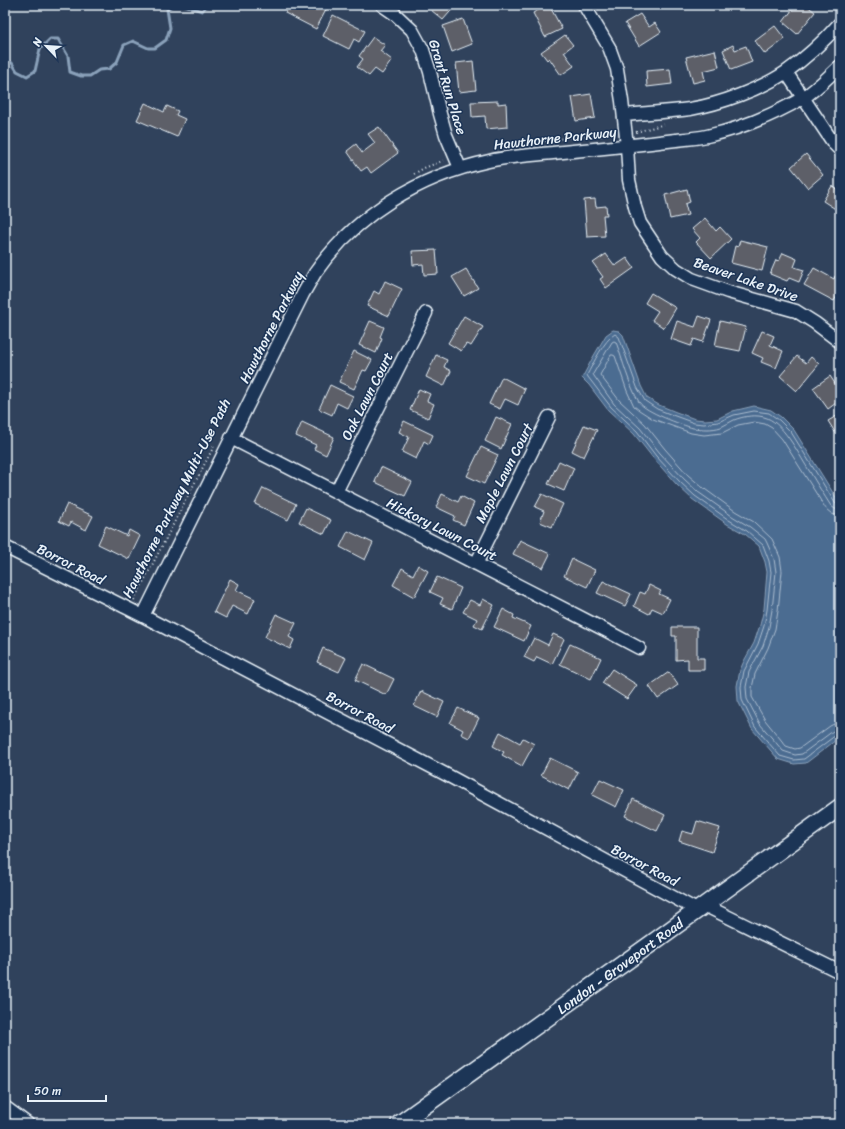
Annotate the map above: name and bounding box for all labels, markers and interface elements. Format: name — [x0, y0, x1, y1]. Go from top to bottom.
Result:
north arrow — [26, 26, 66, 66]
text: N — [27, 34, 48, 50]
street label: Grant Run Place — [421, 36, 474, 138]
street label: Hawthorne Parkway — [492, 120, 619, 157]
street label: Beaver Lake Drive — [690, 250, 802, 309]
street label: Hawthorne Parkway — [232, 266, 311, 388]
street label: Oak Lawn Court — [334, 348, 401, 445]
street label: Hawthorne Parkway Multi-Use Path — [115, 394, 238, 602]
street label: Maple Lawn Court — [468, 418, 541, 528]
street label: Hickory Lawn Court — [382, 491, 502, 568]
street label: Borror Road — [32, 537, 111, 593]
street label: Borror Road — [321, 684, 400, 742]
street label: Borror Road — [606, 837, 685, 895]
street label: London - Groveport Road — [551, 911, 690, 1021]
scale bar — [28, 1077, 106, 1103]
text: 50 m — [34, 1080, 61, 1102]

